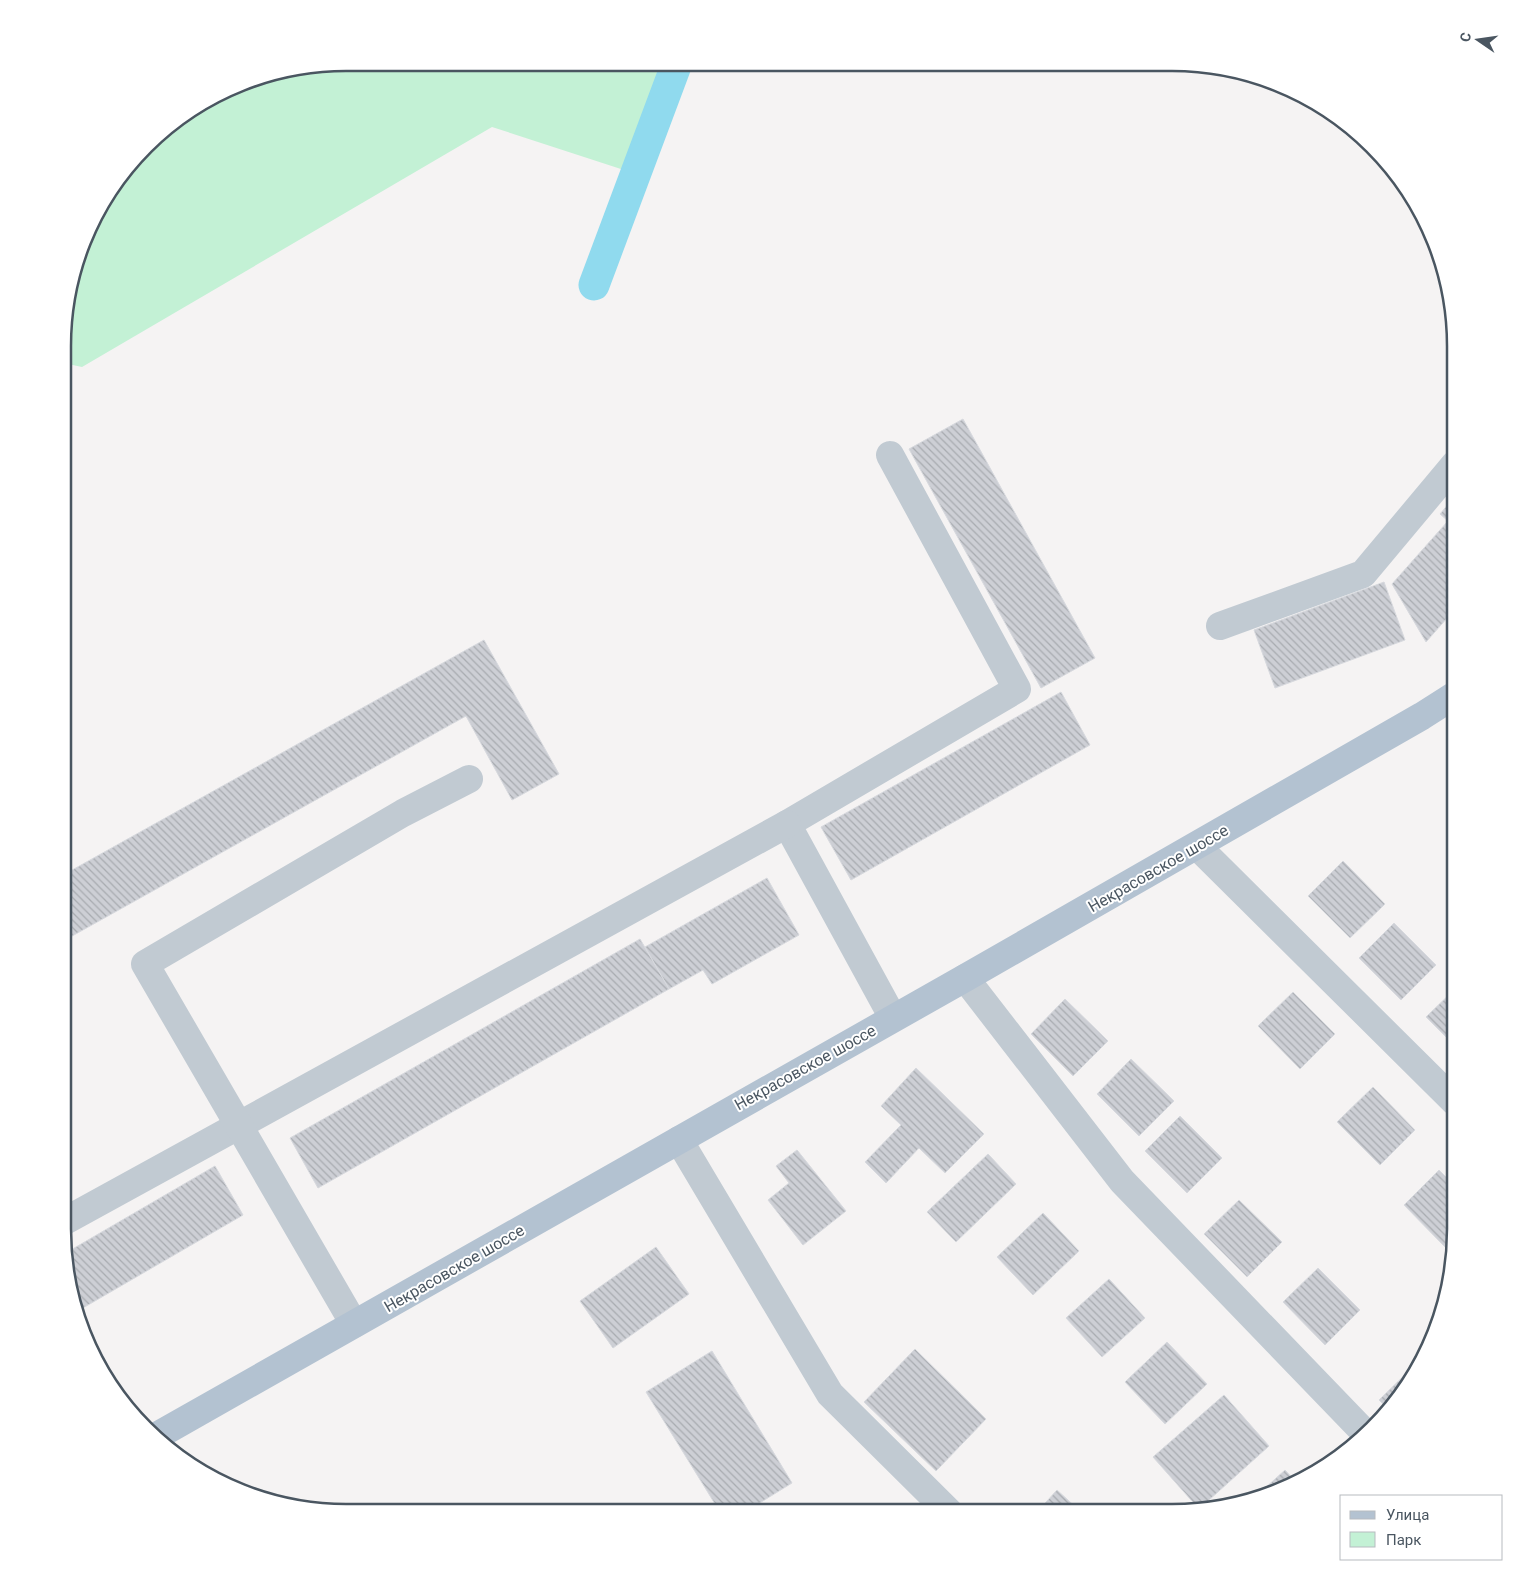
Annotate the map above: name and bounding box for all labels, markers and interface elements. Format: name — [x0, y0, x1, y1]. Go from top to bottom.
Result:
north arrow — [1453, 15, 1503, 65]
text: С — [1457, 31, 1474, 43]
street label: Некрасовское шоссе — [1085, 821, 1232, 916]
street label: Некрасовское шоссе — [731, 1021, 879, 1114]
street label: Некрасовское шоссе — [381, 1221, 528, 1316]
legend — [1340, 1495, 1503, 1560]
text: Улица — [1386, 1506, 1429, 1524]
text: Парк — [1386, 1531, 1421, 1549]

